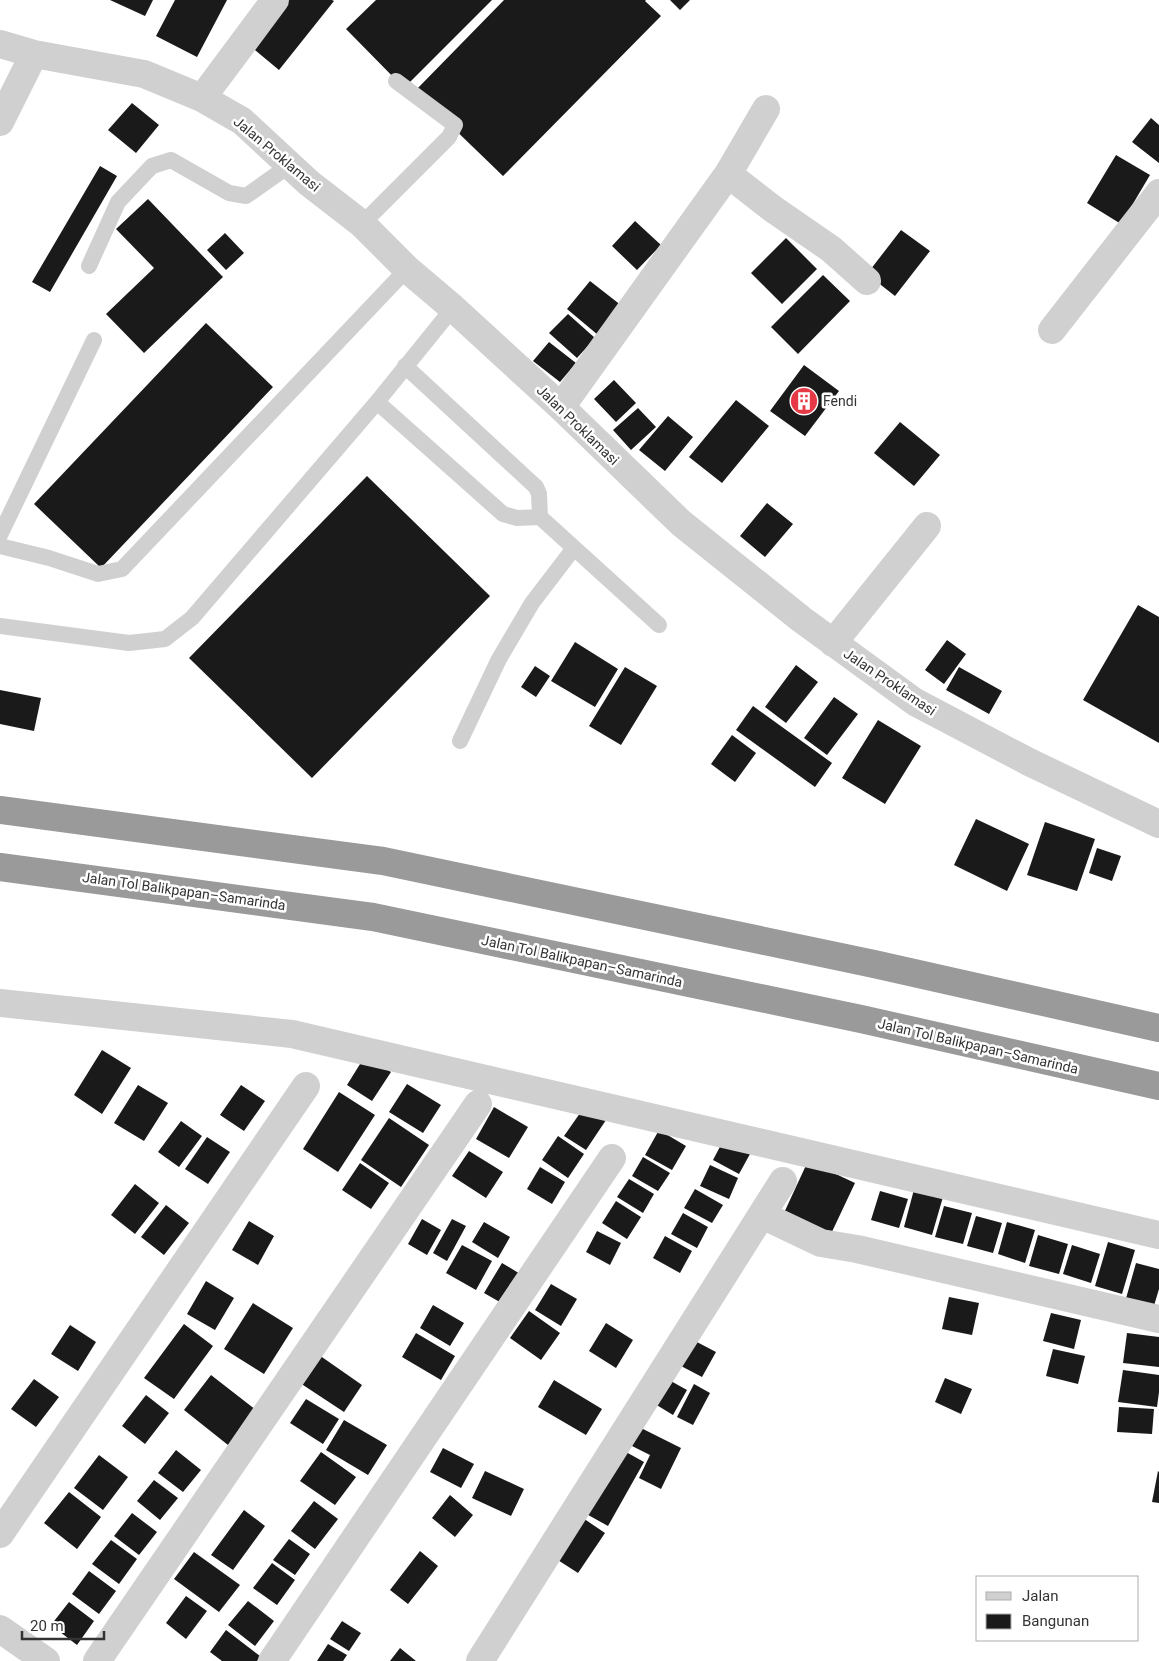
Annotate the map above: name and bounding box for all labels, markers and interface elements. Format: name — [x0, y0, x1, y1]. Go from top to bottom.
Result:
street label: Jalan Proklamasi — [231, 113, 323, 195]
street label: Jalan Proklamasi — [534, 382, 622, 468]
building icon: Fendi — [789, 386, 819, 416]
place label: Fendi — [823, 393, 857, 409]
street label: Jalan Proklamasi — [841, 645, 939, 719]
street label: Jalan Tol Balikpapan–Samarinda — [81, 869, 287, 913]
street label: Jalan Tol Balikpapan–Samarinda — [480, 932, 684, 990]
street label: Jalan Tol Balikpapan–Samarinda — [876, 1015, 1080, 1077]
legend — [976, 1576, 1139, 1641]
text: Jalan — [1022, 1587, 1059, 1605]
scale bar — [22, 1608, 105, 1640]
text: Bangunan — [1022, 1612, 1089, 1630]
text: 20 m — [30, 1617, 64, 1635]

